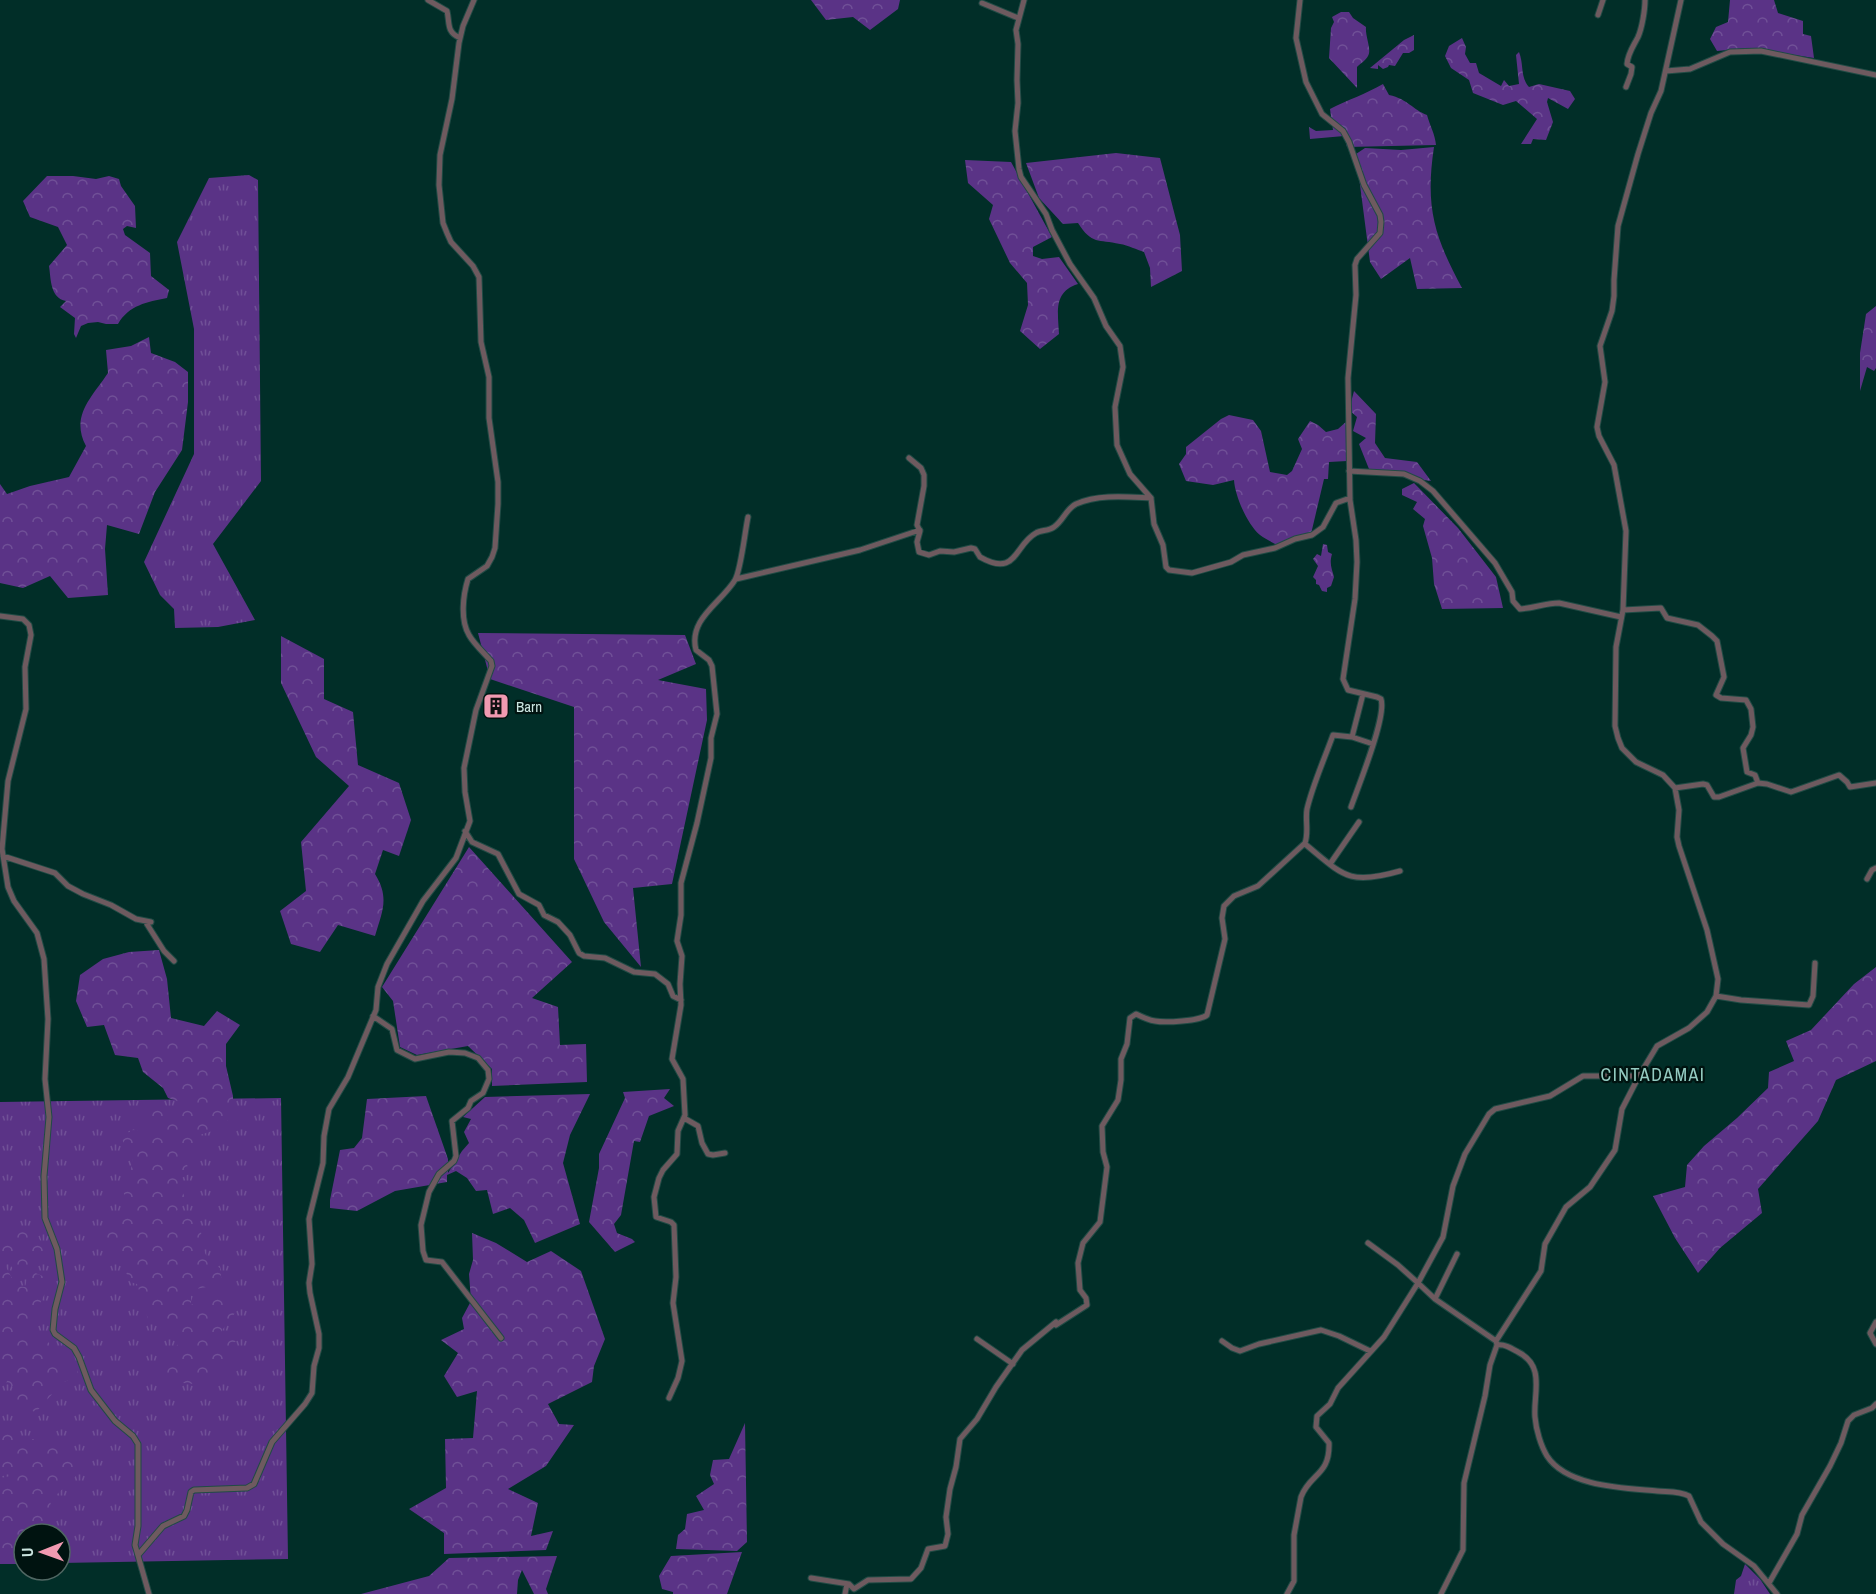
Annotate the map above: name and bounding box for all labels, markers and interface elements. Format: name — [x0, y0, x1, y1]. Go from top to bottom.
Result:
building icon: Barn — [481, 691, 511, 721]
place label: Barn — [516, 696, 542, 717]
district label: CINTADAMAI — [1601, 1062, 1705, 1087]
north arrow — [12, 1522, 72, 1582]
text: U — [16, 1547, 38, 1557]

